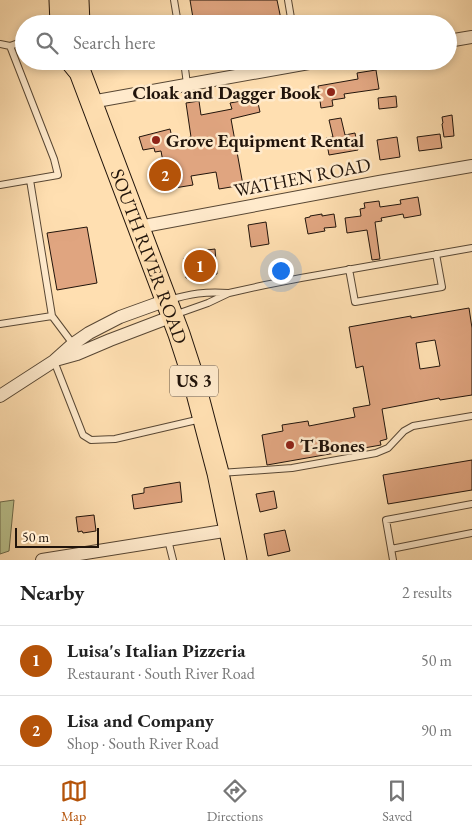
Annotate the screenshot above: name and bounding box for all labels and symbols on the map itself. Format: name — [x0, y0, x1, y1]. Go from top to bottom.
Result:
place label: Cloak and Dagger Book — [133, 80, 322, 105]
marker: Cloak and Dagger Book — [325, 86, 337, 98]
place label: Grove Equipment Rental — [166, 128, 365, 153]
marker: Grove Equipment Rental — [150, 134, 162, 146]
street label: WATHEN ROAD — [232, 152, 373, 203]
pin: 2 — [149, 156, 181, 194]
street label: SOUTH RIVER ROAD — [105, 165, 193, 347]
pin: 1 — [184, 247, 216, 285]
your location — [268, 258, 294, 284]
road number: US 3 — [170, 366, 218, 396]
place label: T-Bones — [300, 433, 365, 458]
marker: T-Bones — [284, 439, 296, 451]
scale bar — [15, 525, 99, 548]

